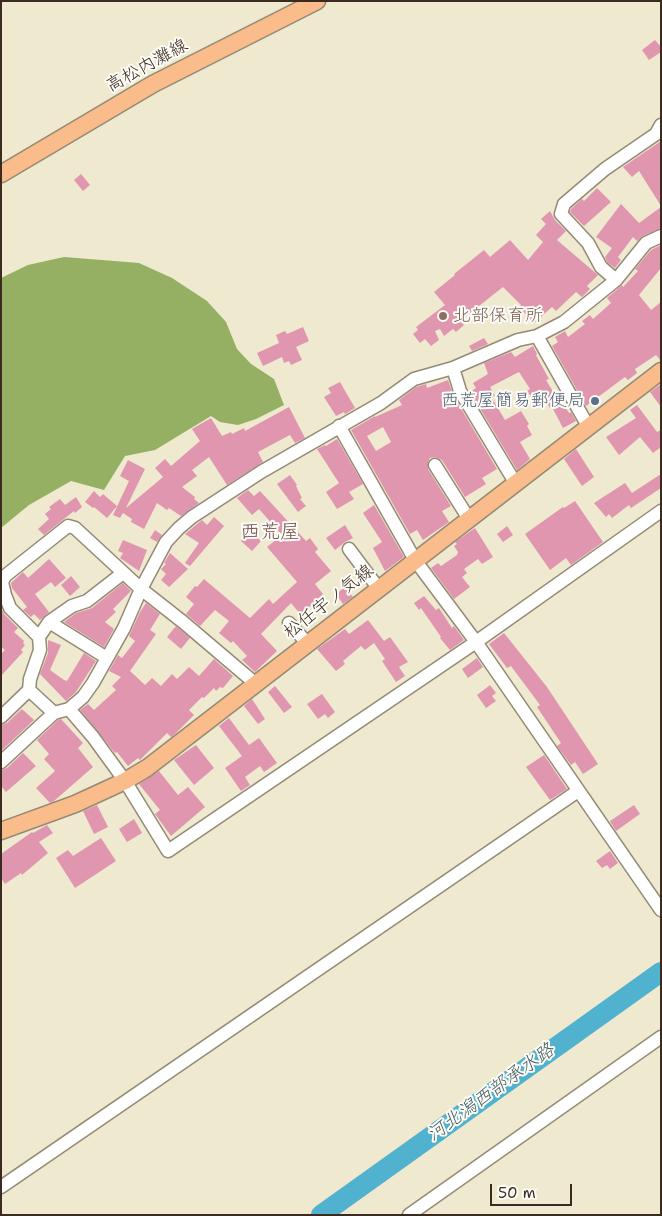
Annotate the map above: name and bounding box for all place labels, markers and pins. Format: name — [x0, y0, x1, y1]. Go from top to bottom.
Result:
place label: 北部保育所 — [453, 305, 543, 327]
marker: 北部保育所 — [437, 310, 449, 322]
place label: 西荒屋簡易郵便局 — [441, 390, 585, 412]
marker: 西荒屋簡易郵便局 — [589, 395, 601, 407]

